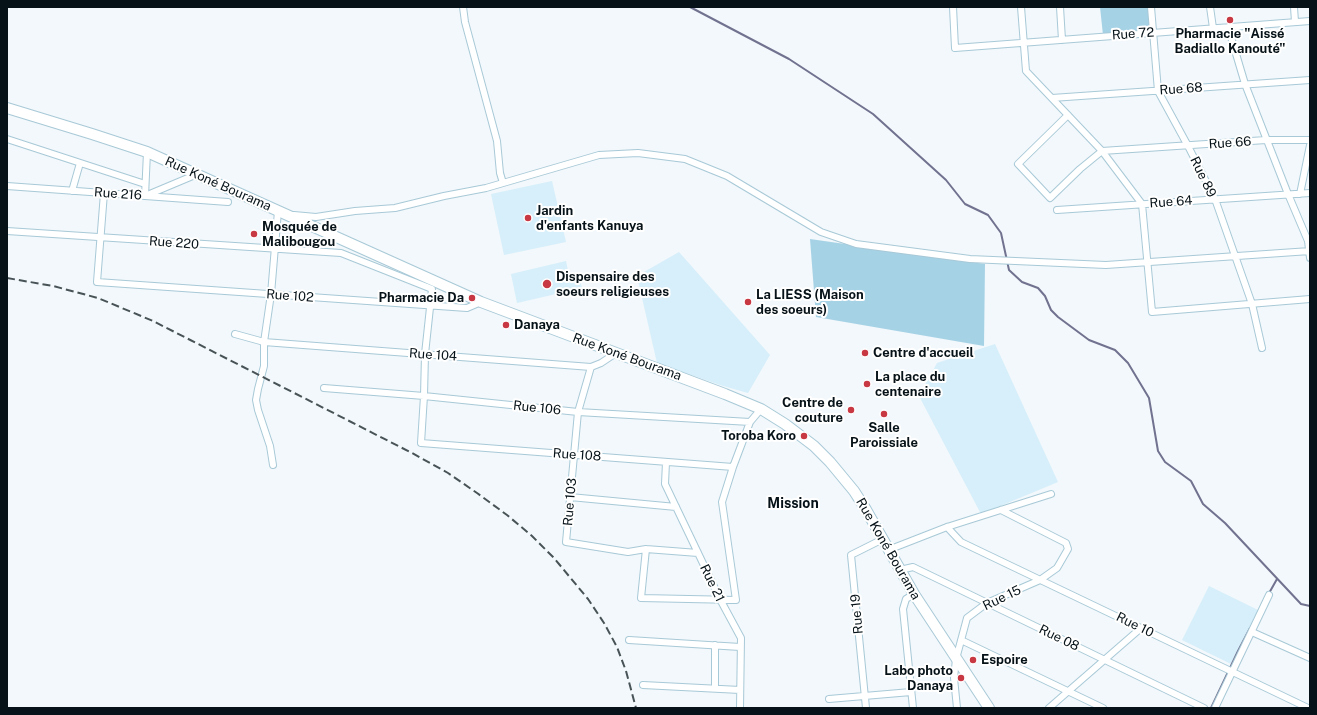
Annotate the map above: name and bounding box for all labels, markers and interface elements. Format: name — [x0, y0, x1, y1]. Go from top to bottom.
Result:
marker: Pharmacie "Aissé Badiallo Kanouté" — [1225, 15, 1235, 25]
street label: Rue 72 — [1111, 25, 1155, 43]
place label: Pharmacie "Aissé Badiallo Kanouté" — [1175, 26, 1285, 57]
street label: Rue 68 — [1159, 80, 1203, 98]
street label: Rue 66 — [1208, 134, 1252, 152]
street label: Rue Koné Bourama — [162, 154, 274, 214]
street label: Rue 89 — [1187, 154, 1219, 200]
street label: Rue 216 — [94, 185, 142, 203]
street label: Rue 64 — [1149, 193, 1193, 211]
place label: Jardin d'enfants Kanuya — [536, 203, 643, 234]
marker: Jardin d'enfants Kanuya — [523, 213, 533, 223]
place label: Mosquée de Malibougou — [262, 219, 337, 250]
marker: Mosquée de Malibougou — [249, 229, 259, 239]
street label: Rue 220 — [148, 233, 200, 253]
place label: Dispensaire des soeurs religieuses — [556, 269, 669, 300]
marker: Dispensaire des soeurs religieuses — [541, 278, 553, 290]
street label: Rue 102 — [266, 287, 314, 305]
place label: La LIESS (Maison des soeurs) — [756, 287, 864, 318]
place label: Pharmacie Da — [378, 290, 464, 306]
marker: Pharmacie Da — [467, 293, 477, 303]
marker: La LIESS (Maison des soeurs) — [743, 297, 753, 307]
place label: Danaya — [514, 317, 560, 333]
marker: Danaya — [501, 320, 511, 330]
street label: Rue Koné Bourama — [570, 330, 684, 384]
place label: Centre d'accueil — [873, 345, 974, 361]
street label: Rue 104 — [408, 346, 458, 364]
marker: Centre d'accueil — [860, 348, 870, 358]
place label: La place du centenaire — [875, 369, 945, 400]
marker: La place du centenaire — [862, 379, 872, 389]
place label: Centre de couture — [782, 395, 843, 426]
street label: Rue 106 — [512, 398, 562, 418]
marker: Centre de couture — [846, 405, 856, 415]
marker: Salle Paroissiale — [879, 409, 889, 419]
place label: Salle Paroissiale — [850, 420, 918, 451]
place label: Toroba Koro — [721, 428, 796, 444]
marker: Toroba Koro — [799, 431, 809, 441]
street label: Rue 108 — [552, 446, 602, 464]
street label: Rue 103 — [560, 477, 580, 527]
street label: Rue Koné Bourama — [853, 495, 923, 603]
district label: Mission — [767, 496, 819, 512]
street label: Rue 21 — [696, 562, 728, 604]
street label: Rue 15 — [980, 582, 1024, 614]
street label: Rue 19 — [847, 593, 867, 635]
street label: Rue 10 — [1114, 609, 1156, 641]
street label: Rue 08 — [1036, 622, 1082, 654]
place label: Espoire — [981, 652, 1028, 668]
marker: Espoire — [968, 655, 978, 665]
place label: Labo photo Danaya — [884, 663, 953, 694]
marker: Labo photo Danaya — [956, 673, 966, 683]

